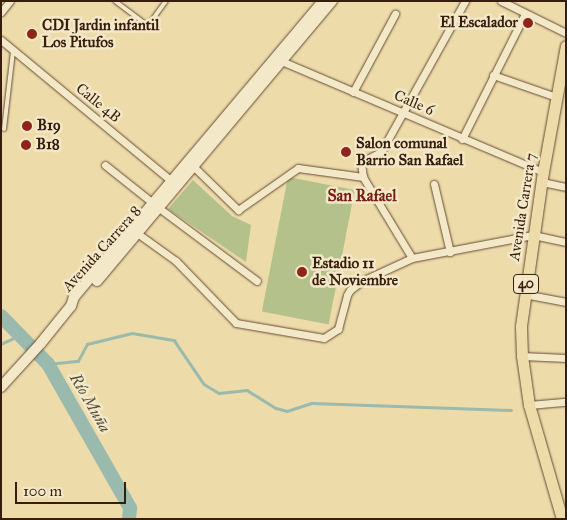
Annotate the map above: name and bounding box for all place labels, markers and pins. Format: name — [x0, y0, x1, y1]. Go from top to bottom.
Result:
place label: El Escalador — [440, 14, 518, 32]
place label: CDI Jardin infantil Los Pitufos — [42, 16, 159, 51]
marker: El Escalador — [522, 17, 534, 29]
marker: CDI Jardin infantil Los Pitufos — [26, 28, 38, 40]
place label: B19 — [37, 117, 61, 135]
marker: B19 — [21, 120, 33, 132]
place label: Salon comunal Barrio San Rafael — [356, 134, 463, 169]
place label: B18 — [36, 136, 60, 154]
marker: B18 — [20, 139, 32, 151]
marker: Salon comunal Barrio San Rafael — [340, 146, 352, 158]
place label: Estadio 11 de Noviembre — [312, 254, 398, 289]
marker: Estadio 11 de Noviembre — [296, 266, 308, 278]

